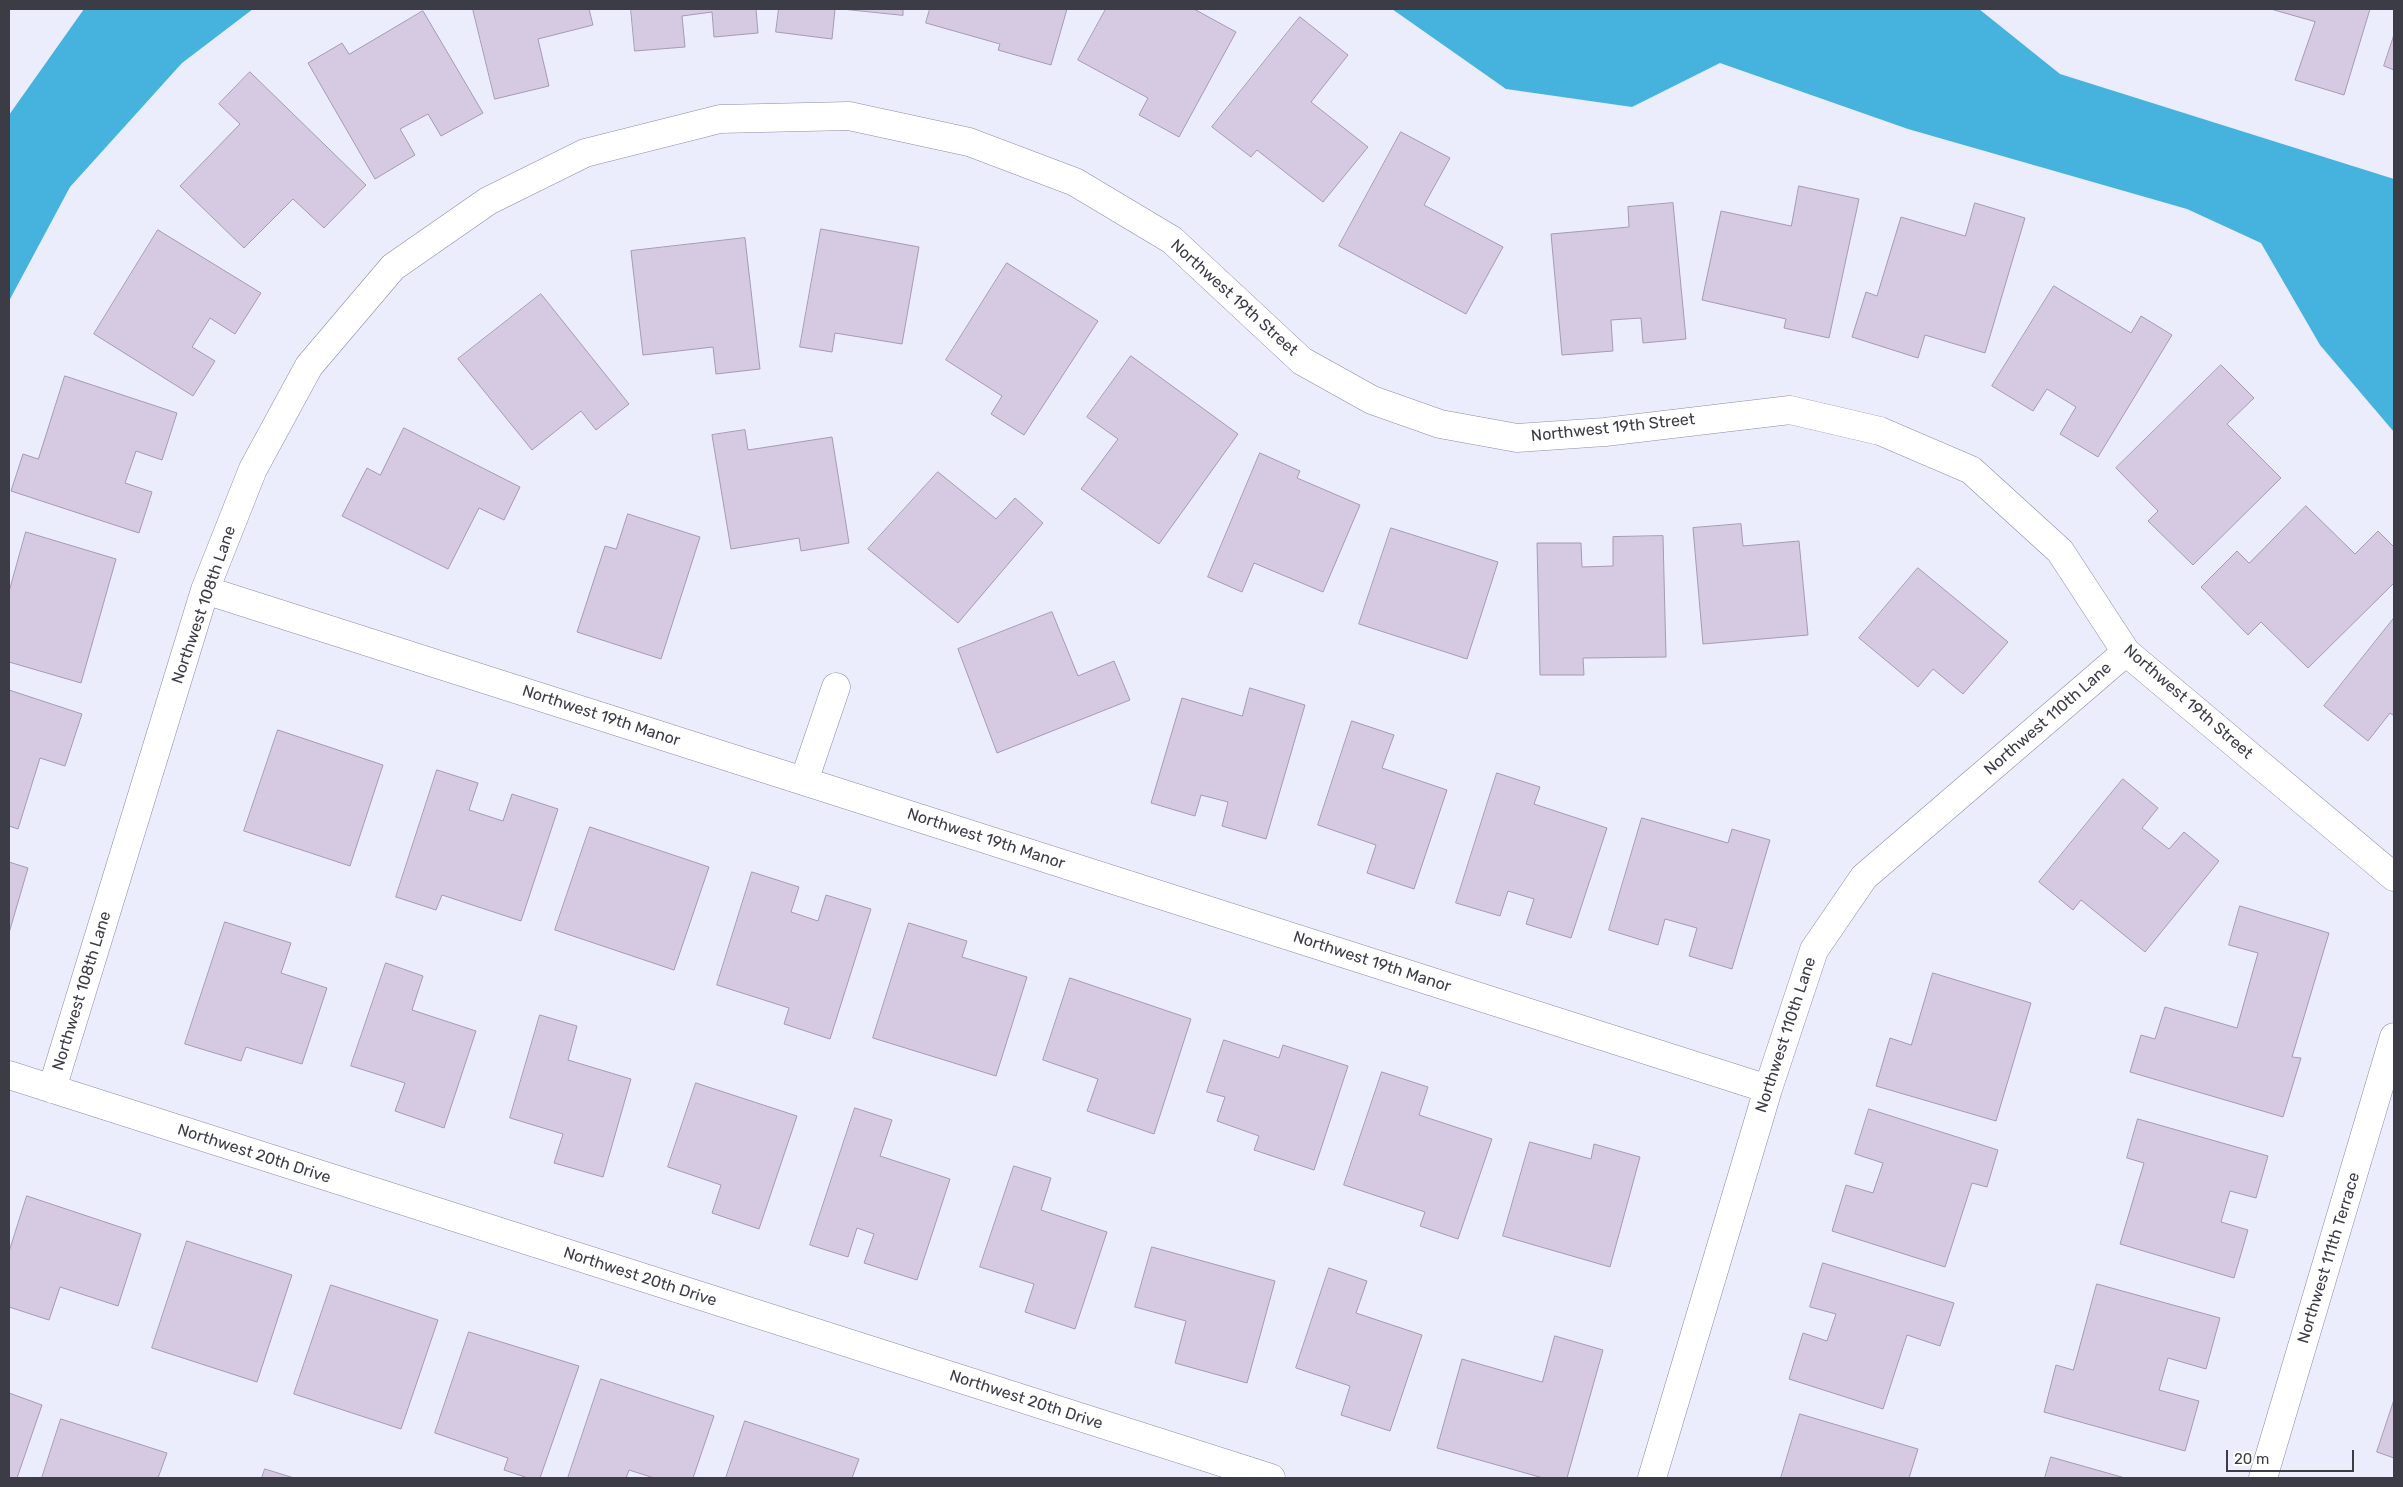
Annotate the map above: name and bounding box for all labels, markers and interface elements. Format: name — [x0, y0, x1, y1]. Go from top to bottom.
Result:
street label: Northwest 19th Street — [1166, 236, 1302, 360]
street label: Northwest 19th Street — [1530, 410, 1696, 446]
street label: Northwest 108th Lane — [168, 524, 240, 686]
street label: Northwest 19th Street — [2120, 641, 2256, 763]
street label: Northwest 110th Lane — [1980, 658, 2116, 780]
street label: Northwest 19th Manor — [520, 681, 682, 751]
street label: Northwest 19th Manor — [905, 804, 1067, 874]
street label: Northwest 108th Lane — [49, 909, 115, 1073]
street label: Northwest 19th Manor — [1291, 927, 1453, 997]
street label: Northwest 110th Lane — [1752, 955, 1820, 1115]
street label: Northwest 20th Drive — [175, 1120, 333, 1188]
street label: Northwest 111th Terrace — [2294, 1170, 2364, 1346]
street label: Northwest 20th Drive — [561, 1243, 719, 1311]
street label: Northwest 20th Drive — [947, 1366, 1105, 1434]
scale bar — [2228, 1440, 2356, 1472]
text: 20 m — [2234, 1450, 2269, 1468]

